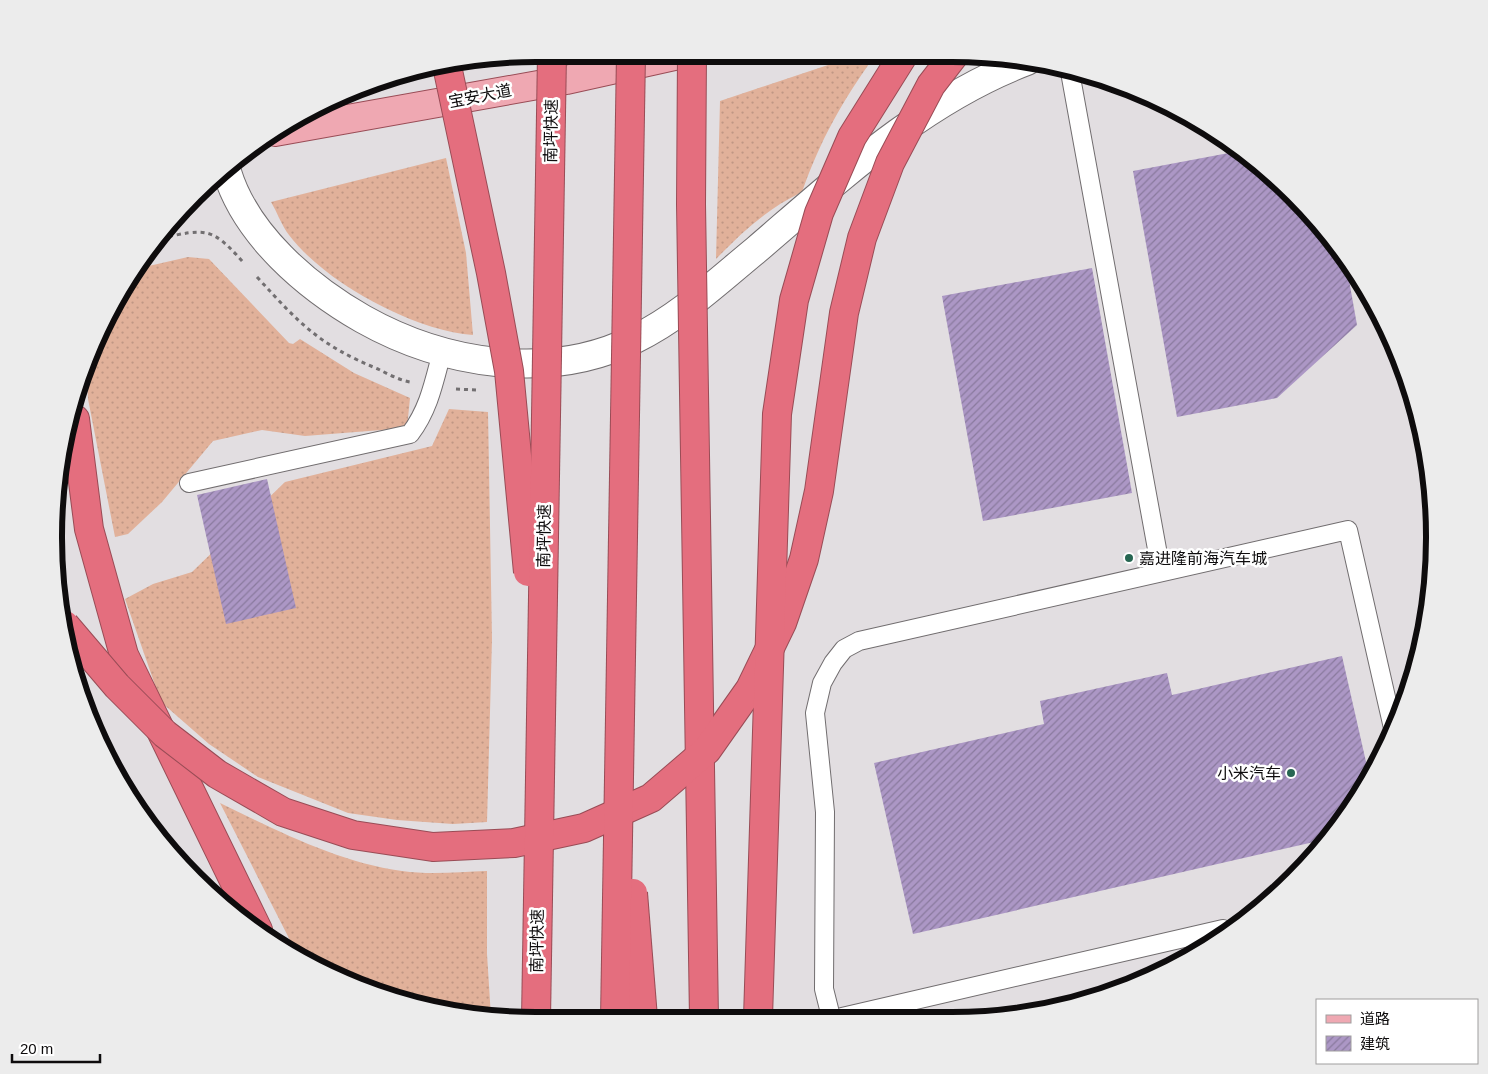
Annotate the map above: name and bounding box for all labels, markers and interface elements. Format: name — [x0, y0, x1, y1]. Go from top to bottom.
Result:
street label: 宝安大道 — [447, 82, 513, 110]
street label: 南坪快速 — [542, 99, 560, 163]
street label: 南坪快速 — [535, 504, 553, 568]
place label: 嘉进隆前海汽车城 — [1139, 550, 1267, 567]
marker: 嘉进隆前海汽车城 — [1123, 552, 1135, 564]
place label: 小米汽车 — [1217, 765, 1281, 782]
marker: 小米汽车 — [1285, 767, 1297, 779]
street label: 南坪快速 — [528, 909, 546, 973]
legend — [1316, 999, 1478, 1064]
text: 道路 — [1360, 1010, 1390, 1027]
scale bar — [12, 1032, 100, 1064]
text: 建筑 — [1360, 1035, 1390, 1052]
text: 20 m — [20, 1040, 53, 1057]

